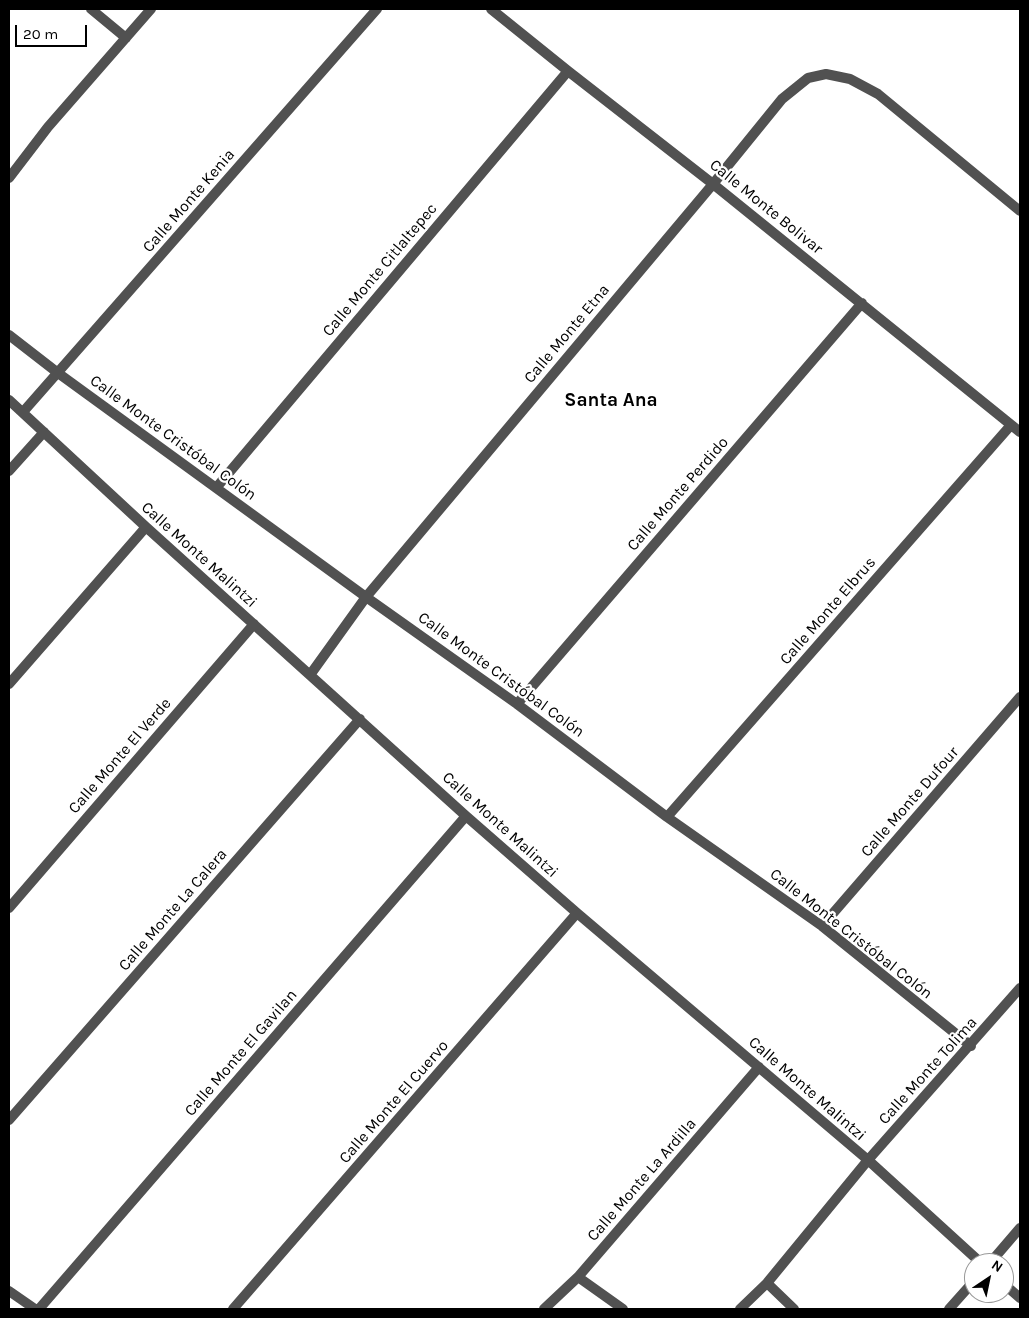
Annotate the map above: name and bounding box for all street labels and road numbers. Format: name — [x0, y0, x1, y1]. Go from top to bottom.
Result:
street label: Calle Monte Kenia — [139, 145, 239, 257]
street label: Calle Monte Bolivar — [706, 155, 826, 259]
street label: Calle Monte Citlaltepec — [319, 199, 441, 341]
street label: Calle Monte Etna — [520, 281, 614, 387]
street label: Calle Monte Cristóbal Colón — [86, 371, 260, 505]
street label: Calle Monte Perdido — [623, 433, 733, 555]
street label: Calle Monte Malintzi — [137, 498, 261, 612]
street label: Calle Monte Elbrus — [776, 553, 880, 669]
street label: Calle Monte Cristóbal Colón — [414, 608, 588, 742]
street label: Calle Monte El Verde — [65, 694, 175, 818]
street label: Calle Monte Dufour — [857, 743, 963, 861]
street label: Calle Monte Malintzi — [438, 768, 562, 882]
street label: Calle Monte La Calera — [115, 845, 231, 975]
street label: Calle Monte Cristóbal Colón — [766, 865, 936, 1003]
street label: Calle Monte El Gavilan — [181, 986, 301, 1120]
street label: Calle Monte Tolima — [875, 1013, 981, 1129]
street label: Calle Monte Malintzi — [744, 1033, 870, 1145]
street label: Calle Monte El Cuervo — [335, 1036, 453, 1168]
street label: Calle Monte La Ardilla — [583, 1115, 701, 1245]

